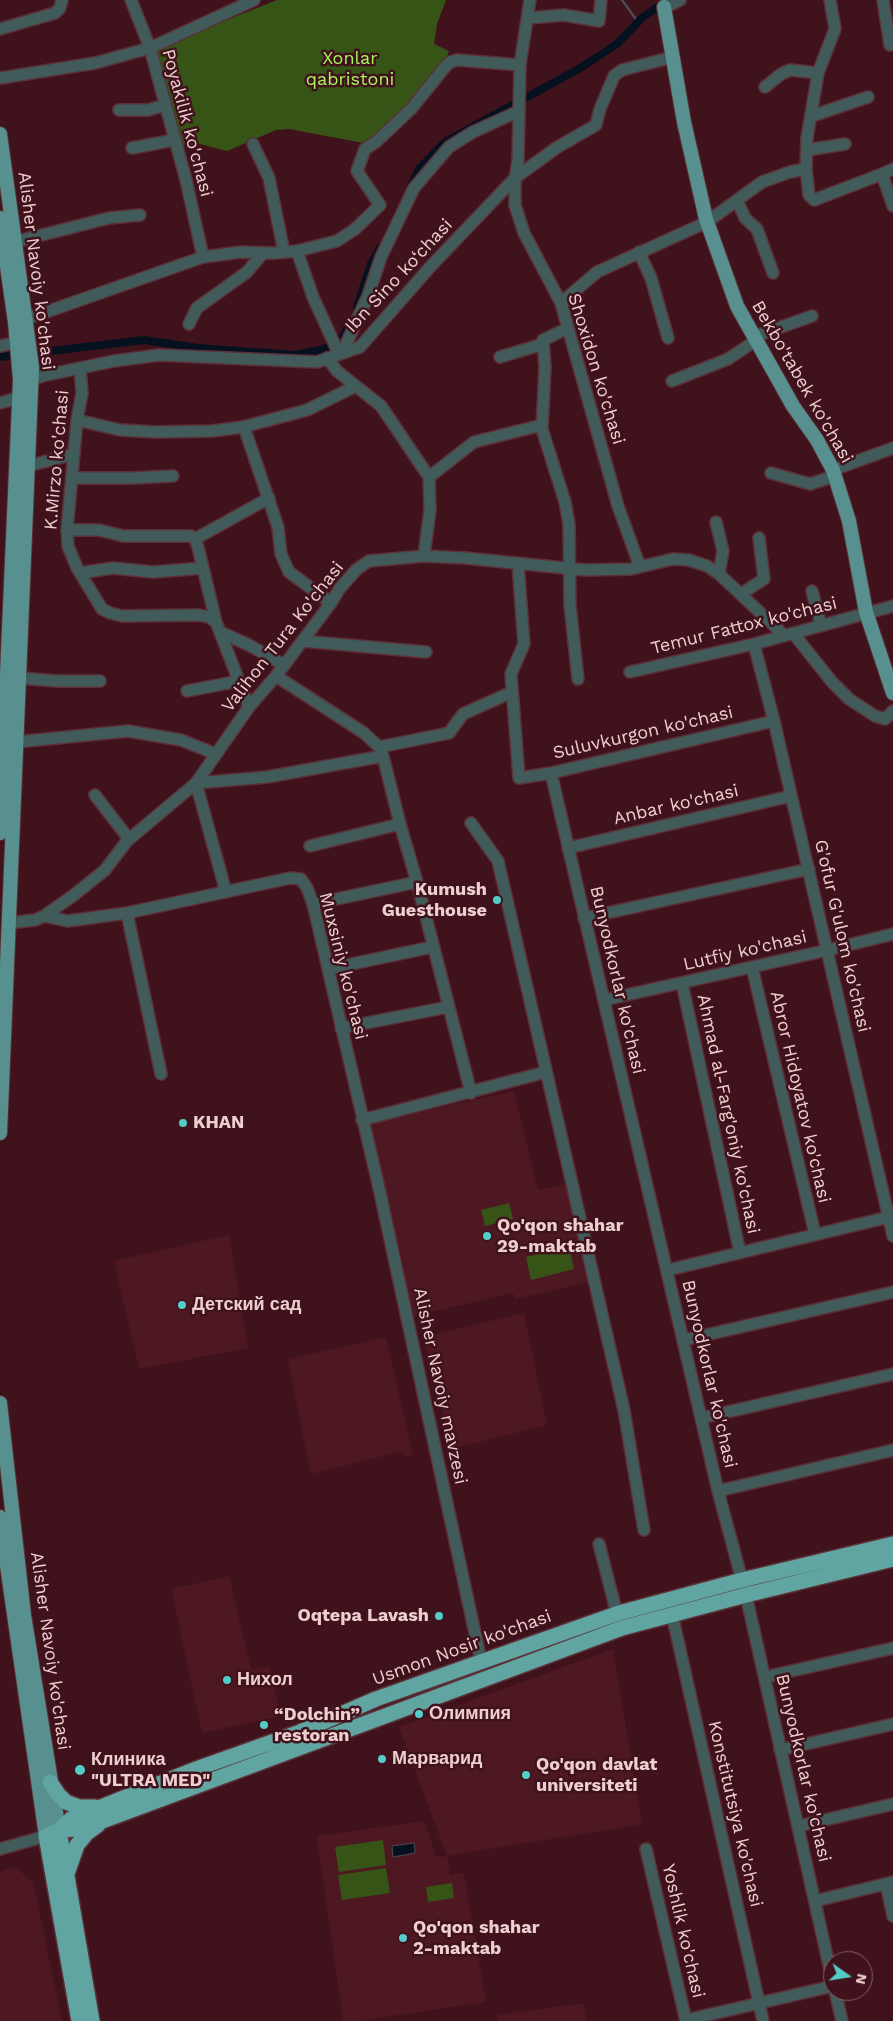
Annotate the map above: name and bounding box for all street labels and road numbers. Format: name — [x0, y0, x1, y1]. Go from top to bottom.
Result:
street label: Poyakilik ko'chasi — [157, 47, 217, 199]
street label: Alisher Navoiy ko'chasi — [13, 170, 59, 372]
street label: Ibn Sino ko‘chasi — [341, 215, 457, 337]
street label: Shoxidon ko'chasi — [563, 291, 629, 447]
street label: Bekbo'tabek ko'chasi — [747, 297, 857, 467]
street label: K.Mirzo ko'chasi — [40, 389, 74, 531]
street label: Valihon Tura Ko'chasi — [217, 557, 349, 717]
street label: Temur Fattox ko'chasi — [649, 592, 839, 660]
street label: Suluvkurgon ko'chasi — [551, 702, 735, 764]
street label: Anbar ko'chasi — [611, 780, 741, 830]
street label: G'ofur G'ulom ko'chasi — [809, 838, 875, 1034]
street label: Bunyodkorlar ko'chasi — [585, 884, 649, 1076]
street label: Muxsiniy ko'chasi — [314, 890, 372, 1042]
street label: Lutfiy ko'chasi — [681, 926, 809, 976]
street label: Abror Hidoyatov ko'chasi — [765, 989, 835, 1205]
street label: Ahmad al-Farg'oniy ko'chasi — [692, 992, 764, 1236]
street label: Bunyodkorlar ko'chasi — [677, 1278, 741, 1470]
street label: Alisher Navoiy mavzesi — [409, 1286, 471, 1486]
street label: Alisher Navoiy ko'chasi — [25, 1551, 75, 1751]
street label: Usmon Nosir ko'chasi — [370, 1606, 554, 1690]
street label: Bunyodkorlar ko'chasi — [771, 1672, 835, 1864]
street label: Konstitutsiya ko'chasi — [703, 1719, 767, 1909]
street label: Yoshlik ko'chasi — [657, 1862, 709, 2000]

